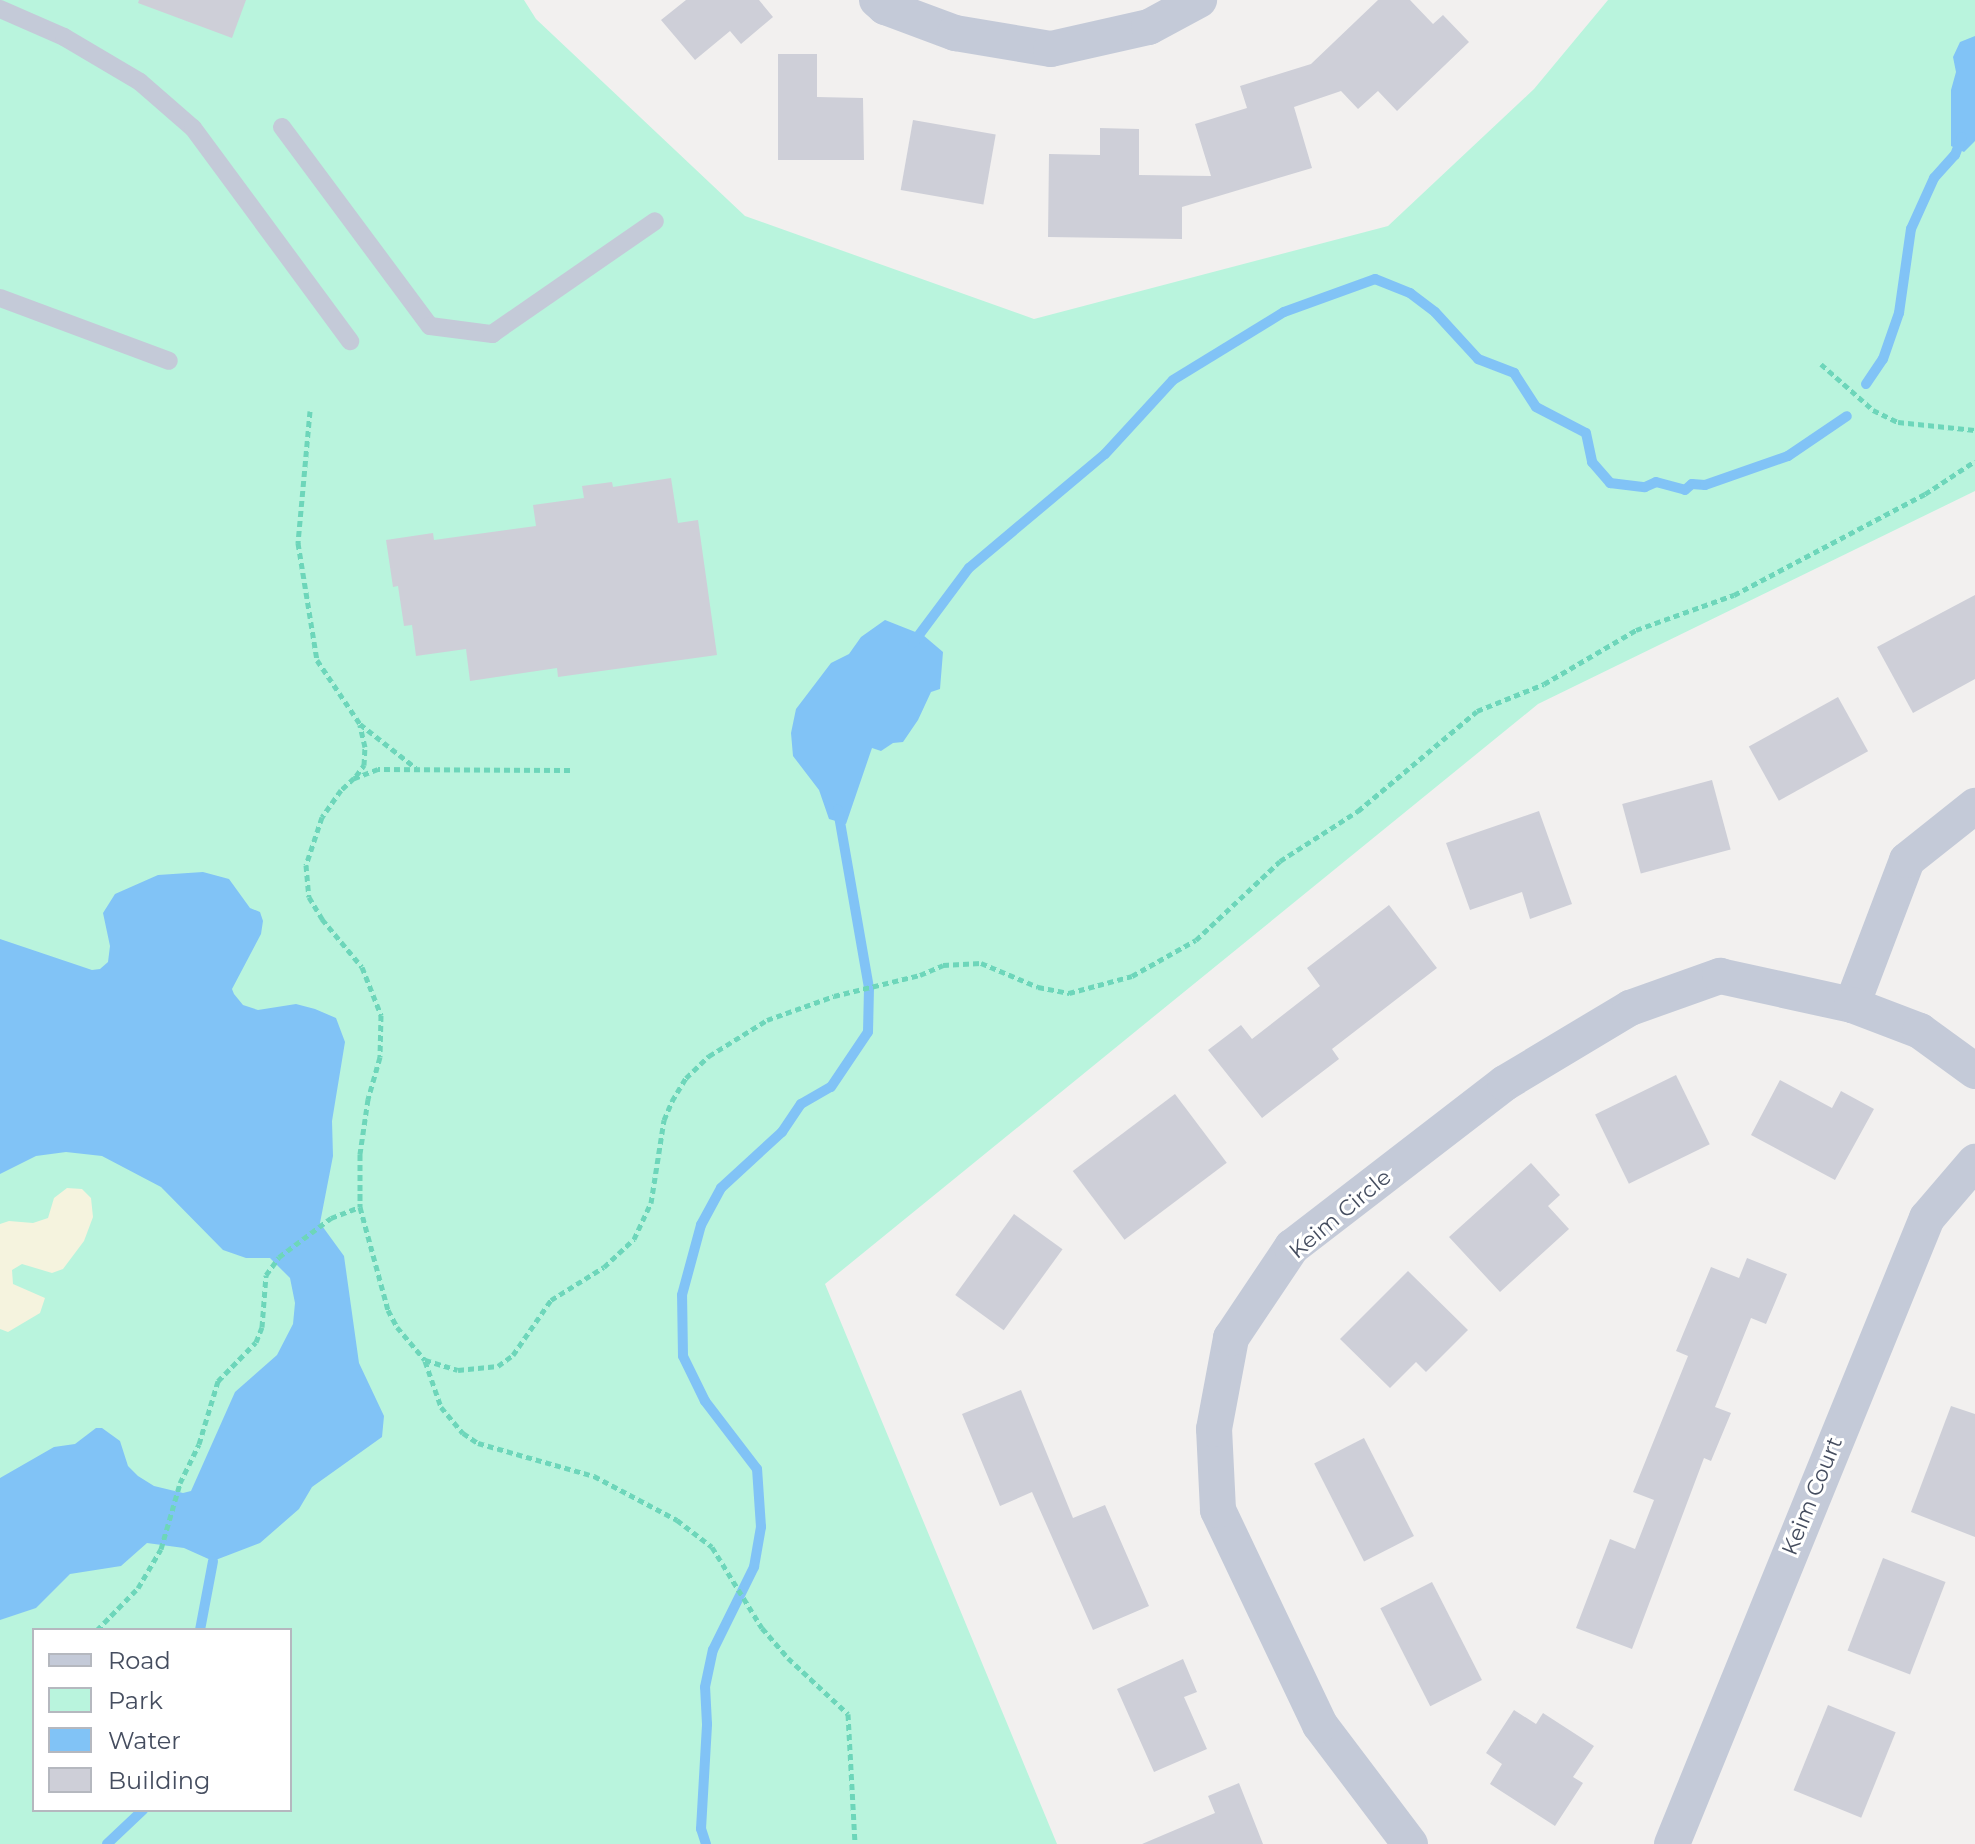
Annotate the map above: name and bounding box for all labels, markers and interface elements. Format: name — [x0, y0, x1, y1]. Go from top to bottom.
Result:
street label: Keim Circle — [1284, 1164, 1396, 1264]
street label: Keim Court — [1776, 1433, 1848, 1559]
legend — [32, 1628, 292, 1812]
text: Road — [108, 1646, 171, 1675]
text: Park — [108, 1686, 163, 1715]
text: Water — [108, 1726, 181, 1755]
text: Building — [108, 1766, 211, 1795]

